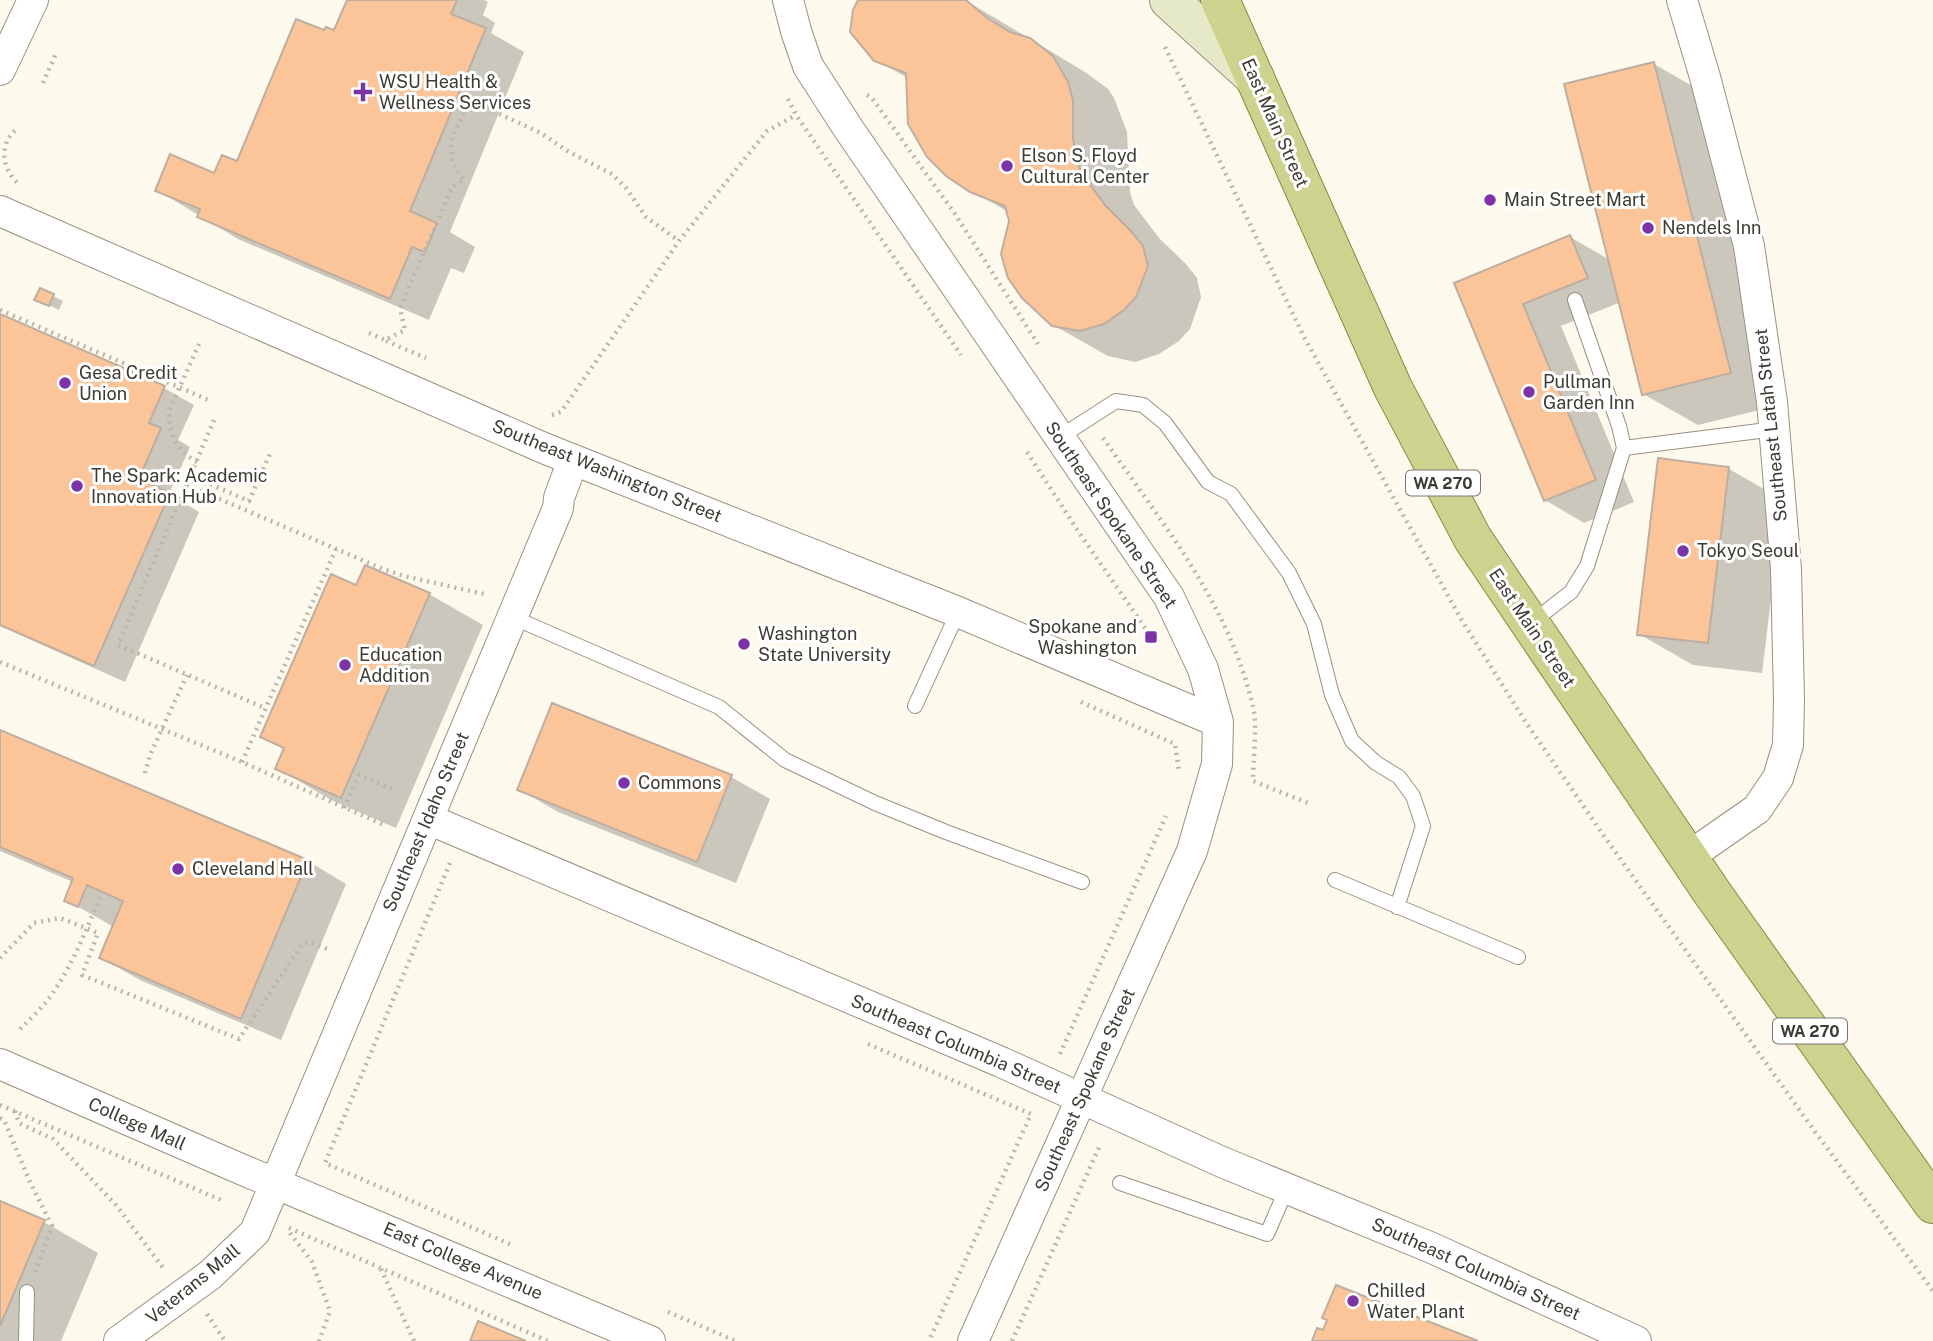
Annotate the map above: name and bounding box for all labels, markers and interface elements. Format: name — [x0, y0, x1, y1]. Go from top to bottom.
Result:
street label: East Main Street — [1238, 55, 1313, 191]
place label: WSU Health & Wellness Services — [379, 71, 531, 113]
marker: WSU Health & Wellness Services — [353, 82, 373, 102]
place label: Elson S. Floyd Cultural Center — [1021, 145, 1149, 187]
marker: Elson S. Floyd Cultural Center — [999, 158, 1015, 174]
place label: Main Street Mart — [1504, 189, 1646, 210]
marker: Main Street Mart — [1482, 192, 1498, 208]
place label: Nendels Inn — [1662, 217, 1761, 238]
marker: Nendels Inn — [1640, 220, 1656, 236]
street label: Southeast Latah Street — [1750, 327, 1791, 523]
place label: Gesa Credit Union — [79, 362, 178, 404]
place label: Pullman Garden Inn — [1543, 371, 1635, 413]
marker: Gesa Credit Union — [57, 375, 73, 391]
marker: Pullman Garden Inn — [1521, 384, 1537, 400]
street label: Southeast Washington Street — [489, 415, 725, 526]
street label: Southeast Spokane Street — [1041, 417, 1182, 612]
place label: The Spark: Academic Innovation Hub — [91, 465, 268, 507]
road number: WA 270 — [1406, 470, 1480, 496]
marker: The Spark: Academic Innovation Hub — [69, 478, 85, 494]
place label: Tokyo Seoul — [1697, 540, 1799, 561]
marker: Tokyo Seoul — [1675, 543, 1691, 559]
street label: East Main Street — [1485, 564, 1580, 691]
place label: Spokane and Washington — [1028, 616, 1137, 658]
place label: Washington State University — [758, 623, 892, 665]
marker: Spokane and Washington — [1143, 629, 1159, 645]
marker: Washington State University — [736, 636, 752, 652]
place label: Education Addition — [359, 644, 443, 686]
marker: Education Addition — [337, 657, 353, 673]
street label: Southeast Idaho Street — [378, 729, 473, 915]
place label: Commons — [638, 772, 721, 793]
marker: Commons — [616, 775, 632, 791]
place label: Cleveland Hall — [192, 858, 314, 879]
marker: Cleveland Hall — [170, 861, 186, 877]
street label: Southeast Spokane Street — [1030, 985, 1139, 1195]
street label: Southeast Columbia Street — [848, 990, 1064, 1097]
road number: WA 270 — [1773, 1018, 1847, 1044]
street label: College Mall — [85, 1093, 189, 1154]
street label: Southeast Columbia Street — [1369, 1213, 1584, 1324]
street label: East College Avenue — [380, 1217, 546, 1304]
street label: Veterans Mall — [141, 1239, 244, 1328]
place label: Chilled Water Plant — [1367, 1280, 1465, 1322]
marker: Chilled Water Plant — [1345, 1293, 1361, 1309]

